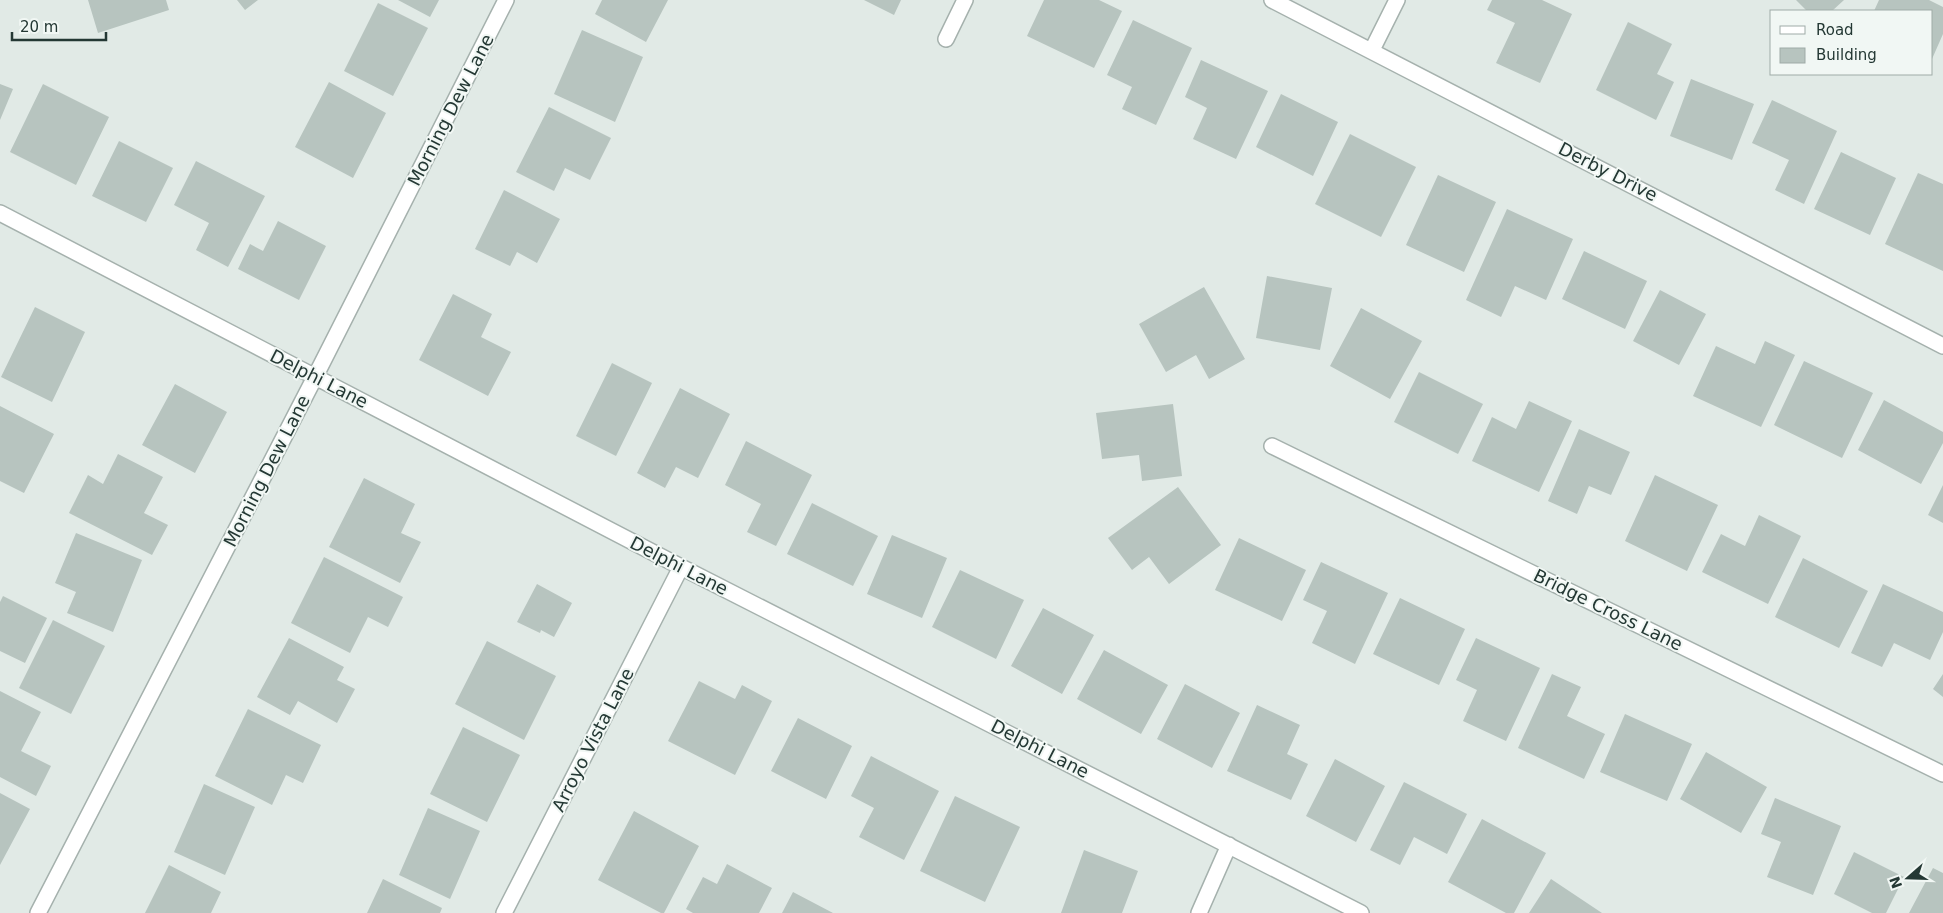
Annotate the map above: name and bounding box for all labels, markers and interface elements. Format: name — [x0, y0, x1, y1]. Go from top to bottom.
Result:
scale bar — [12, 10, 106, 42]
legend — [1770, 10, 1933, 75]
text: 20 m — [20, 18, 58, 36]
text: Road — [1816, 21, 1854, 39]
street label: Morning Dew Lane — [403, 30, 498, 189]
text: Building — [1816, 46, 1877, 64]
street label: Derby Drive — [1555, 138, 1661, 205]
street label: Delphi Lane — [267, 345, 372, 412]
street label: Morning Dew Lane — [219, 391, 314, 550]
street label: Delphi Lane — [627, 532, 732, 599]
street label: Bridge Cross Lane — [1530, 564, 1686, 655]
street label: Arroyo Vista Lane — [547, 664, 638, 815]
street label: Delphi Lane — [988, 715, 1093, 782]
north arrow — [1883, 853, 1933, 903]
text: N — [1886, 874, 1905, 891]

